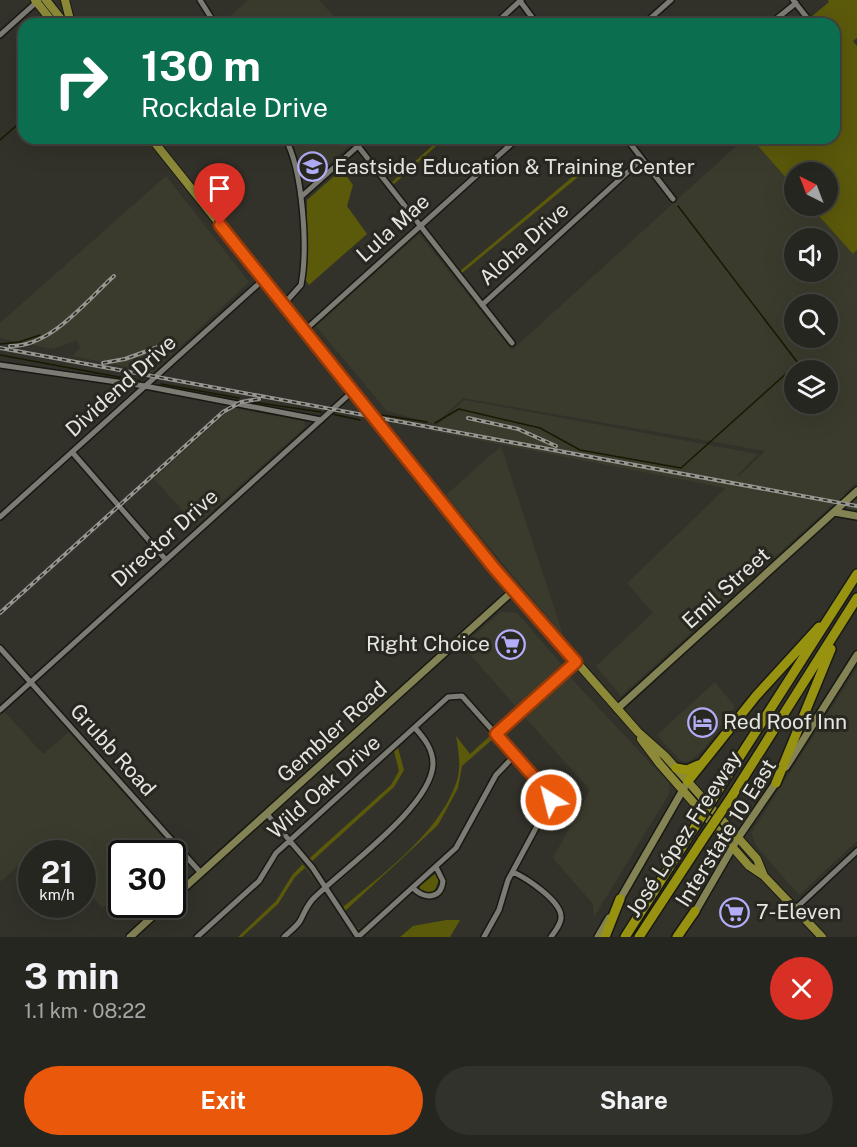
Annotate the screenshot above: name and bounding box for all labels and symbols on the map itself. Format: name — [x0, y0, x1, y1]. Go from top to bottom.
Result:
school or university icon: Eastside Education & Training Center — [297, 151, 329, 183]
place label: Eastside Education & Training Center — [334, 154, 695, 179]
north arrow — [784, 162, 838, 216]
pin — [194, 163, 245, 225]
street label: Lula Mae — [351, 188, 434, 267]
street label: Aloha Drive — [474, 197, 574, 290]
street label: Dividend Drive — [60, 330, 181, 442]
street label: Director Drive — [106, 483, 223, 592]
street label: Emil Street — [677, 542, 775, 633]
supermarket icon: Right Choice — [495, 628, 527, 660]
place label: Right Choice — [366, 631, 490, 656]
street label: Gembler Road — [272, 676, 392, 787]
street label: Grubb Road — [65, 698, 161, 801]
hotel icon: Red Roof Inn — [686, 706, 718, 738]
place label: Red Roof Inn — [723, 709, 847, 734]
street label: Wild Oak Drive — [262, 730, 385, 844]
street label: José López Freeway — [620, 746, 747, 922]
street label: Interstate 10 East — [670, 754, 781, 911]
position arrow — [519, 768, 583, 832]
speed limit sign: 30 — [108, 840, 186, 918]
supermarket icon: 7-Eleven — [719, 896, 751, 928]
place label: 7-Eleven — [756, 899, 841, 924]

